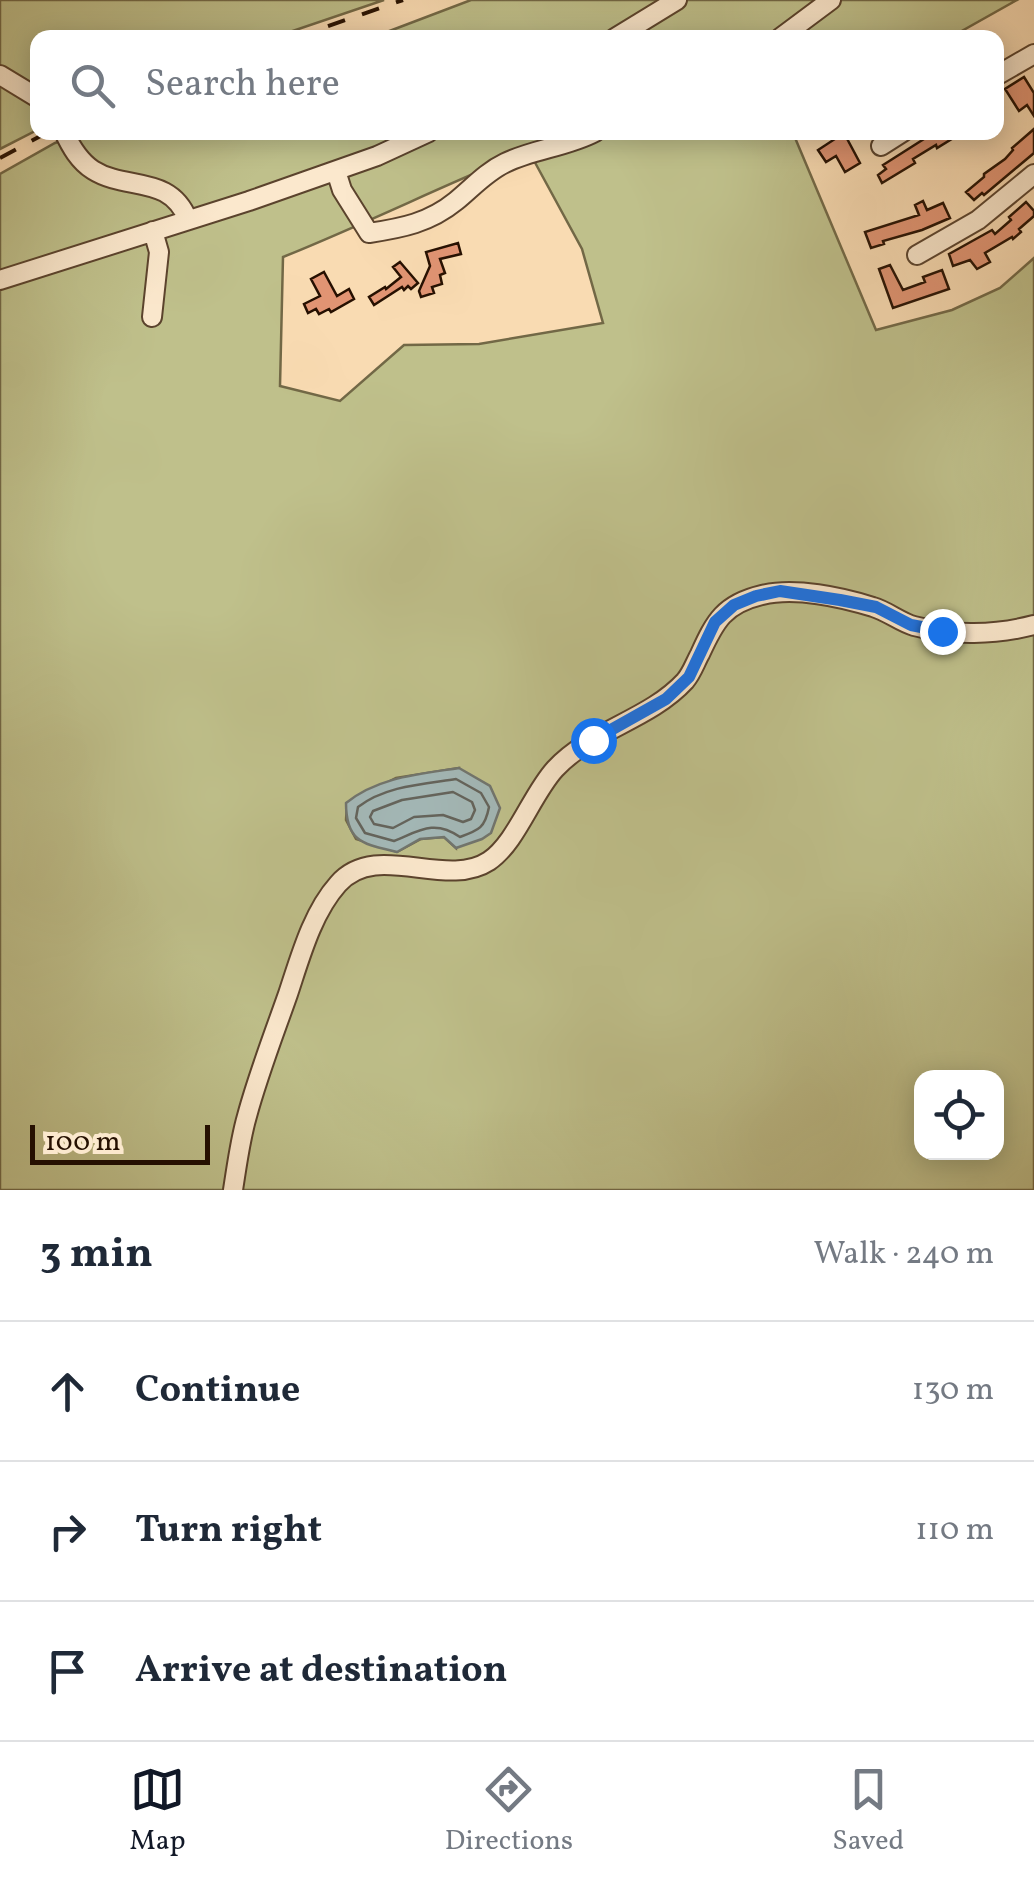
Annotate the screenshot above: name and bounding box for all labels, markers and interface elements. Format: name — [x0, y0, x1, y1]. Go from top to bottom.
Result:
search box — [30, 30, 1004, 140]
icon: search — [65, 58, 120, 113]
text: Search here — [145, 59, 340, 112]
route end — [920, 609, 966, 655]
route start — [571, 718, 617, 764]
map controls — [914, 1070, 1004, 1160]
button: locate — [914, 1070, 1004, 1160]
scale bar — [30, 1120, 210, 1164]
text: 100 m — [45, 1123, 120, 1162]
text: 3 min — [40, 1226, 153, 1285]
text: Walk · 240 m — [813, 1233, 994, 1277]
icon: ahead — [40, 1364, 95, 1419]
text: Continue — [135, 1365, 300, 1418]
text: 130 m — [912, 1369, 994, 1413]
icon: right — [40, 1504, 95, 1559]
text: Turn right — [135, 1505, 322, 1558]
text: 110 m — [915, 1509, 994, 1553]
icon: arrive — [40, 1644, 95, 1699]
text: Arrive at destination — [135, 1645, 508, 1698]
tab: Map — [130, 1762, 186, 1861]
tab: Directions — [445, 1762, 573, 1861]
tab: Saved — [832, 1762, 904, 1861]

